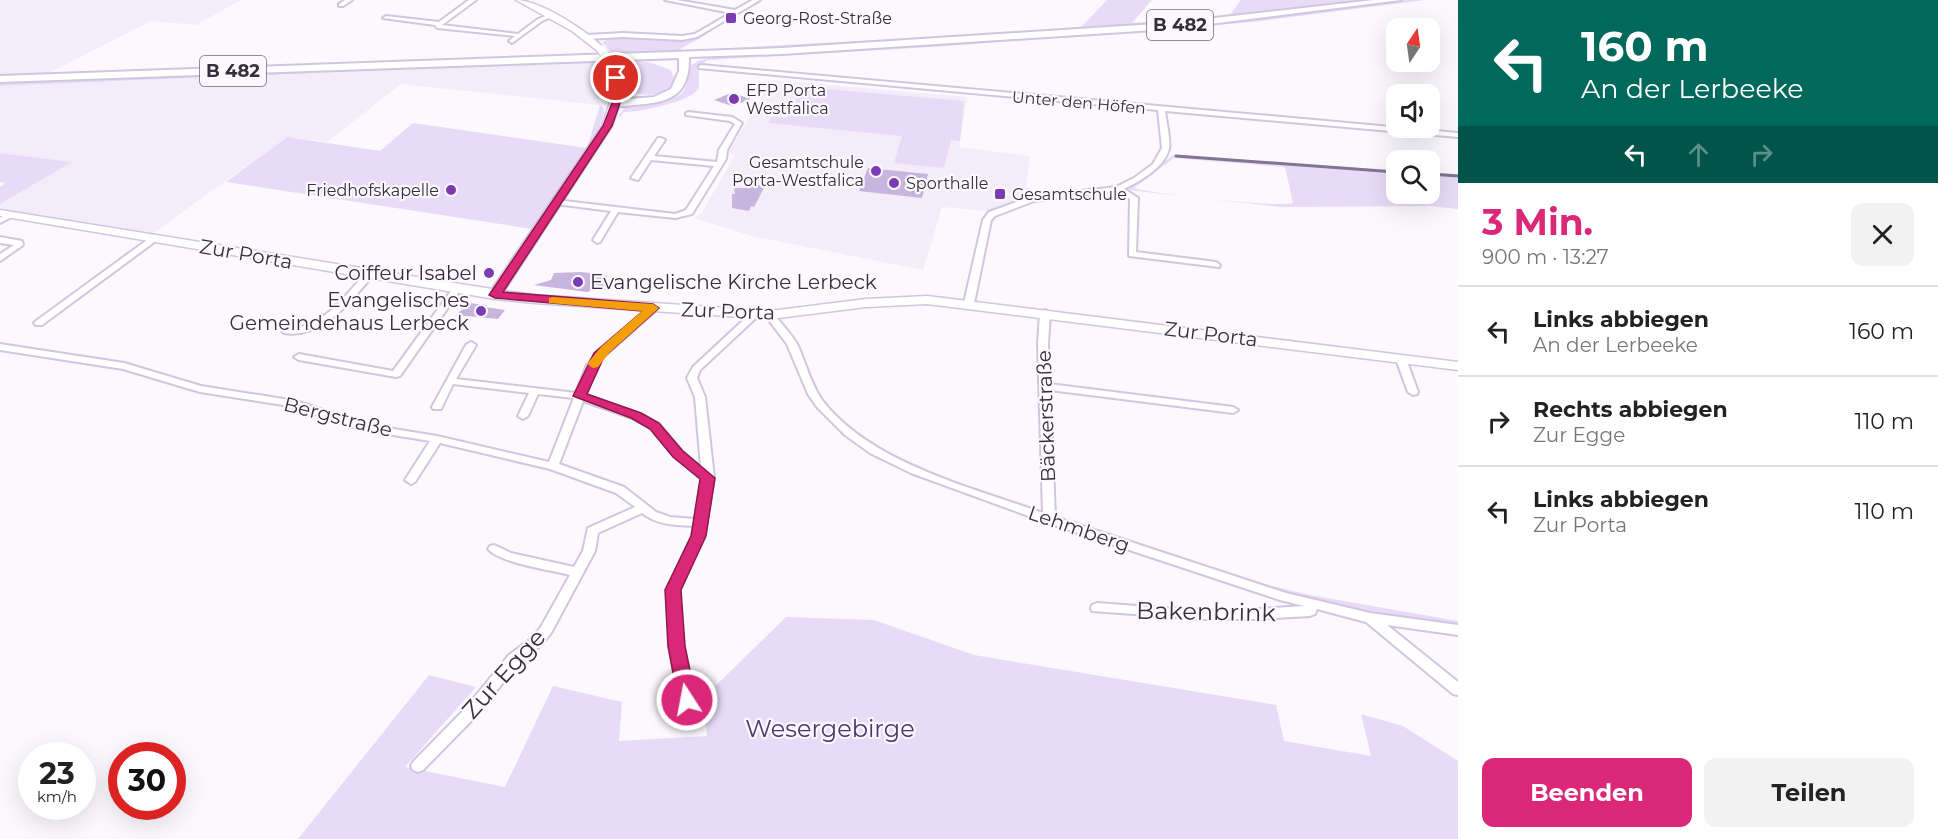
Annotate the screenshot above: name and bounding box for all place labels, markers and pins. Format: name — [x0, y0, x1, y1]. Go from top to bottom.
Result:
place label: Georg-Rost-Straße — [743, 9, 892, 28]
marker: Georg-Rost-Straße — [724, 11, 738, 25]
pin — [590, 52, 641, 103]
place label: EFP Porta Westfalica — [746, 81, 829, 118]
marker: EFP Porta Westfalica — [727, 92, 741, 106]
place label: Gesamtschule Porta-Westfalica — [732, 153, 864, 190]
marker: Gesamtschule Porta-Westfalica — [869, 164, 883, 178]
place label: Sporthalle — [906, 174, 988, 193]
marker: Sporthalle — [887, 176, 901, 190]
place label: Friedhofskapelle — [306, 181, 439, 200]
marker: Friedhofskapelle — [444, 183, 458, 197]
place label: Gesamtschule — [1012, 185, 1127, 204]
marker: Gesamtschule — [993, 187, 1007, 201]
place label: Coiffeur Isabel — [335, 261, 477, 285]
marker: Coiffeur Isabel — [482, 266, 496, 280]
place label: Evangelische Kirche Lerbeck — [590, 270, 877, 294]
marker: Evangelische Kirche Lerbeck — [571, 275, 585, 289]
place label: Evangelisches Gemeindehaus Lerbeck — [230, 288, 469, 335]
marker: Evangelisches Gemeindehaus Lerbeck — [474, 304, 488, 318]

